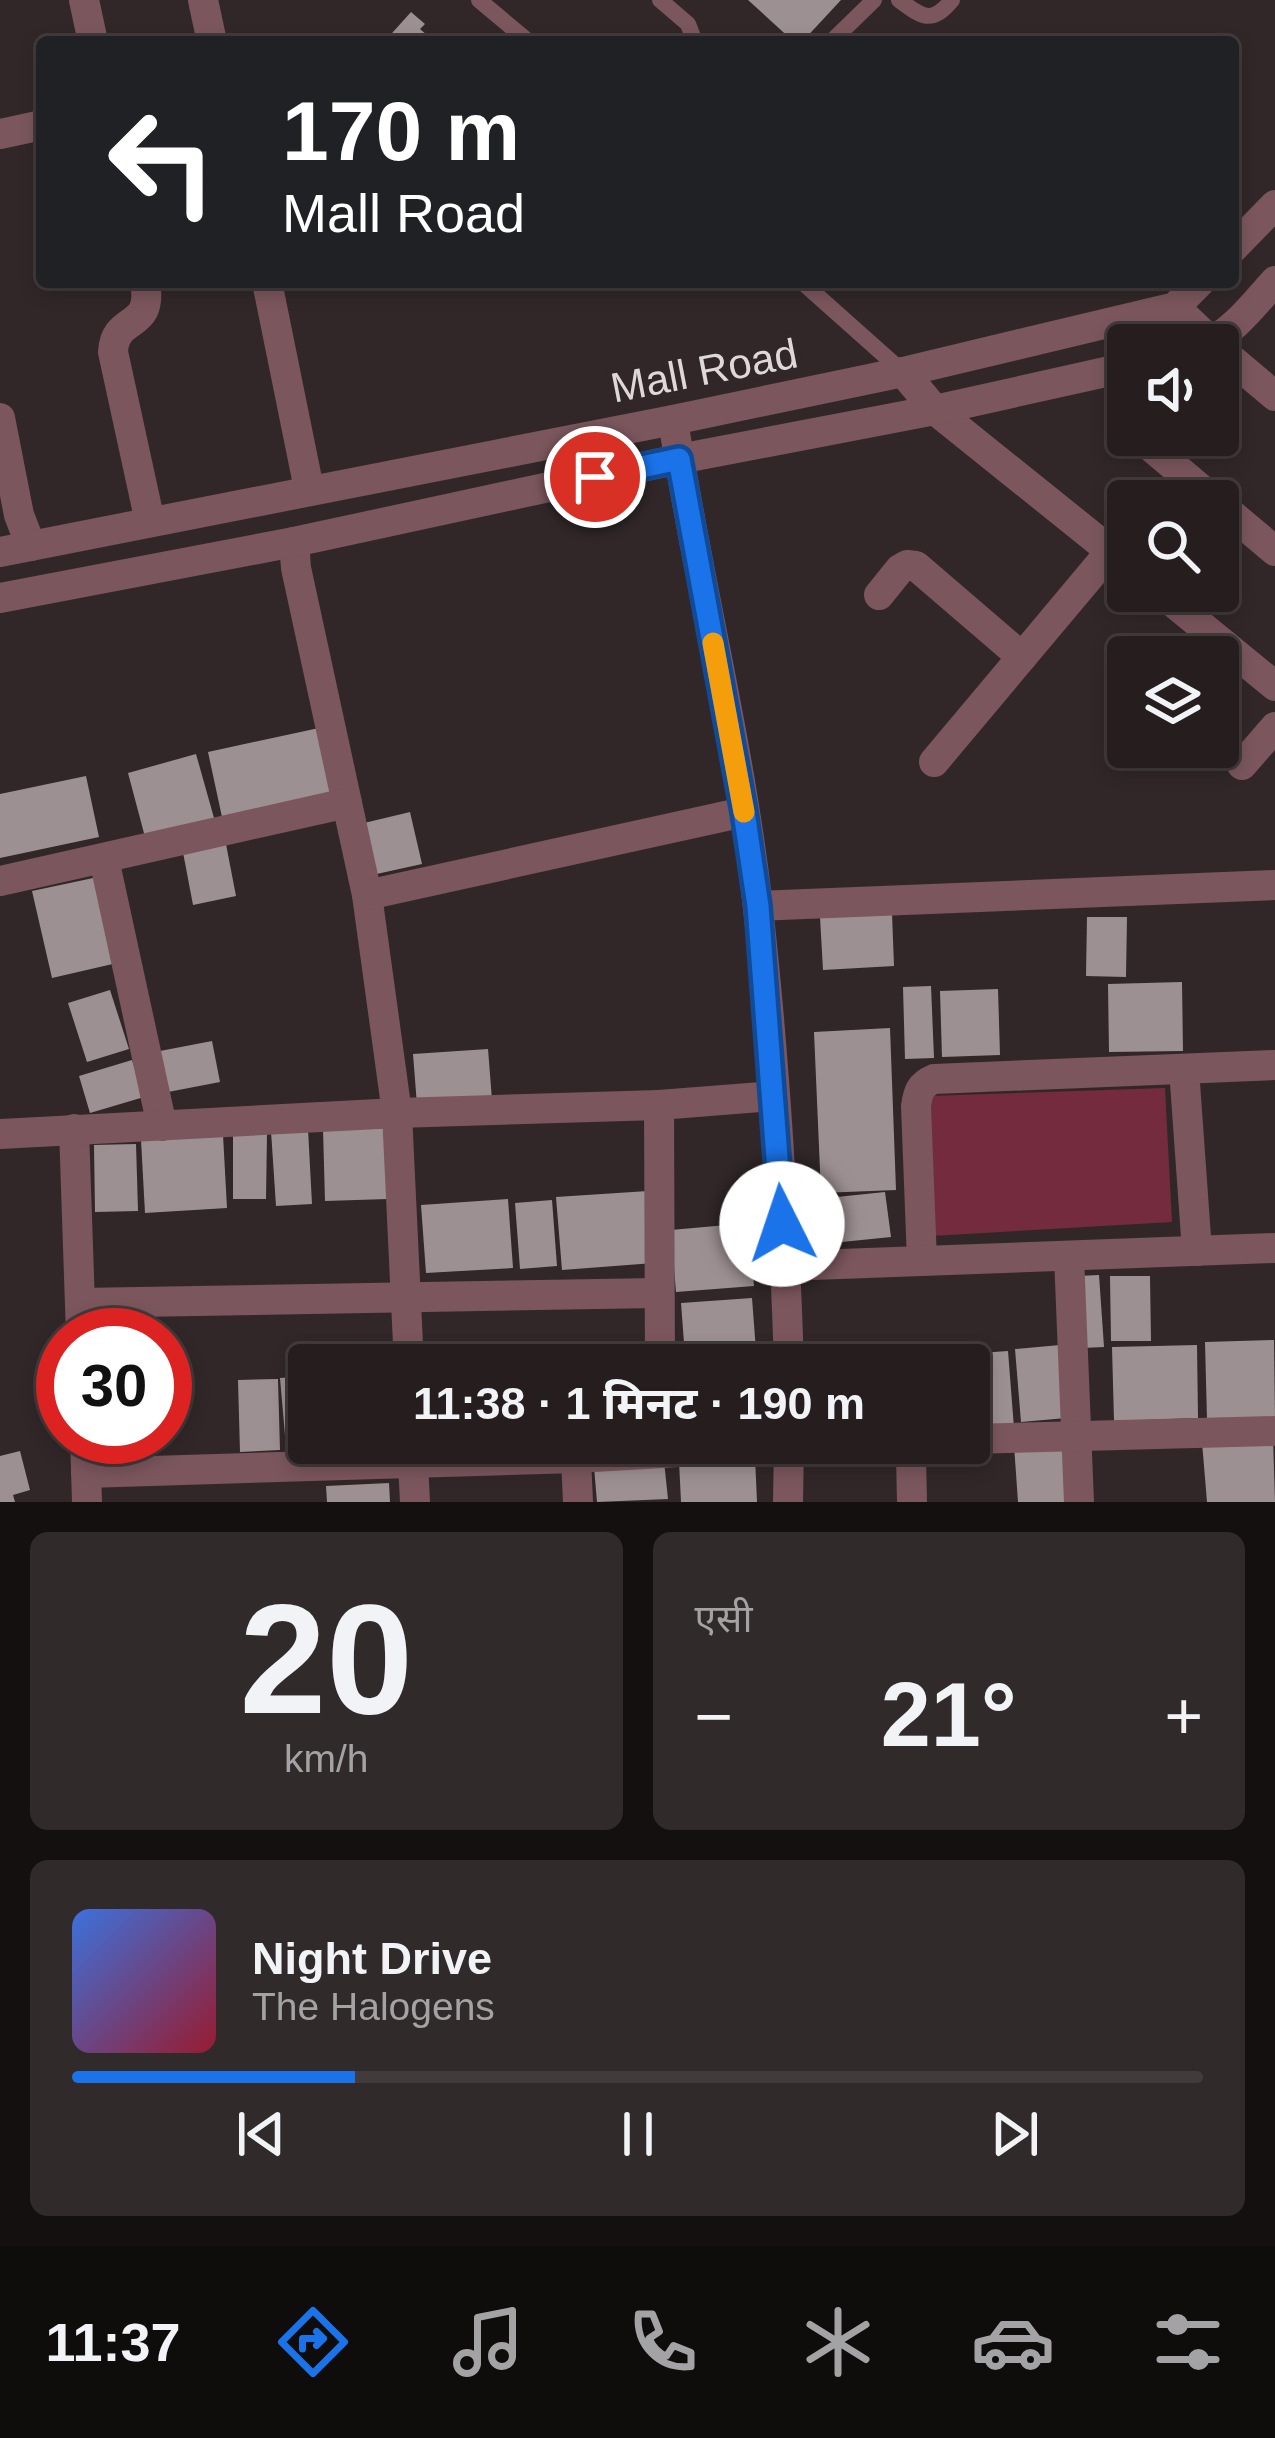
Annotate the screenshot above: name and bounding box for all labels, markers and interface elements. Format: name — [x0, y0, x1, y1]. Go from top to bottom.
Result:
icon: left — [84, 84, 240, 240]
text: 170 m — [282, 84, 520, 178]
text: Mall Road — [282, 183, 525, 243]
map controls — [1107, 324, 1239, 768]
button: sound — [1107, 324, 1239, 456]
street label: Mall Road — [607, 329, 801, 412]
pin — [544, 426, 646, 528]
icon: arrive — [562, 444, 628, 510]
button: search — [1107, 480, 1239, 612]
button: layers — [1107, 636, 1239, 768]
position arrow — [719, 1161, 845, 1287]
speed limit sign: 30 — [36, 1308, 192, 1464]
text: 11:38 · 1 मिनट · 190 m — [413, 1378, 865, 1429]
text: 20 — [239, 1572, 413, 1746]
text: एसी — [695, 1597, 753, 1640]
text: 21° — [881, 1665, 1017, 1765]
text: − — [695, 1679, 733, 1753]
text: + — [1164, 1679, 1203, 1753]
text: km/h — [284, 1737, 369, 1780]
text: Night Drive — [252, 1933, 492, 1984]
text: The Halogens — [252, 1985, 495, 2028]
icon: previous — [228, 2101, 294, 2167]
icon: pause — [605, 2101, 671, 2167]
icon: next — [982, 2101, 1048, 2167]
icon: directions — [271, 2300, 355, 2384]
icon: music — [446, 2300, 530, 2384]
icon: phone — [621, 2300, 705, 2384]
icon: climate — [796, 2300, 880, 2384]
icon: car — [971, 2300, 1055, 2384]
icon: filters — [1146, 2300, 1230, 2384]
text: 11:37 — [45, 2312, 181, 2372]

